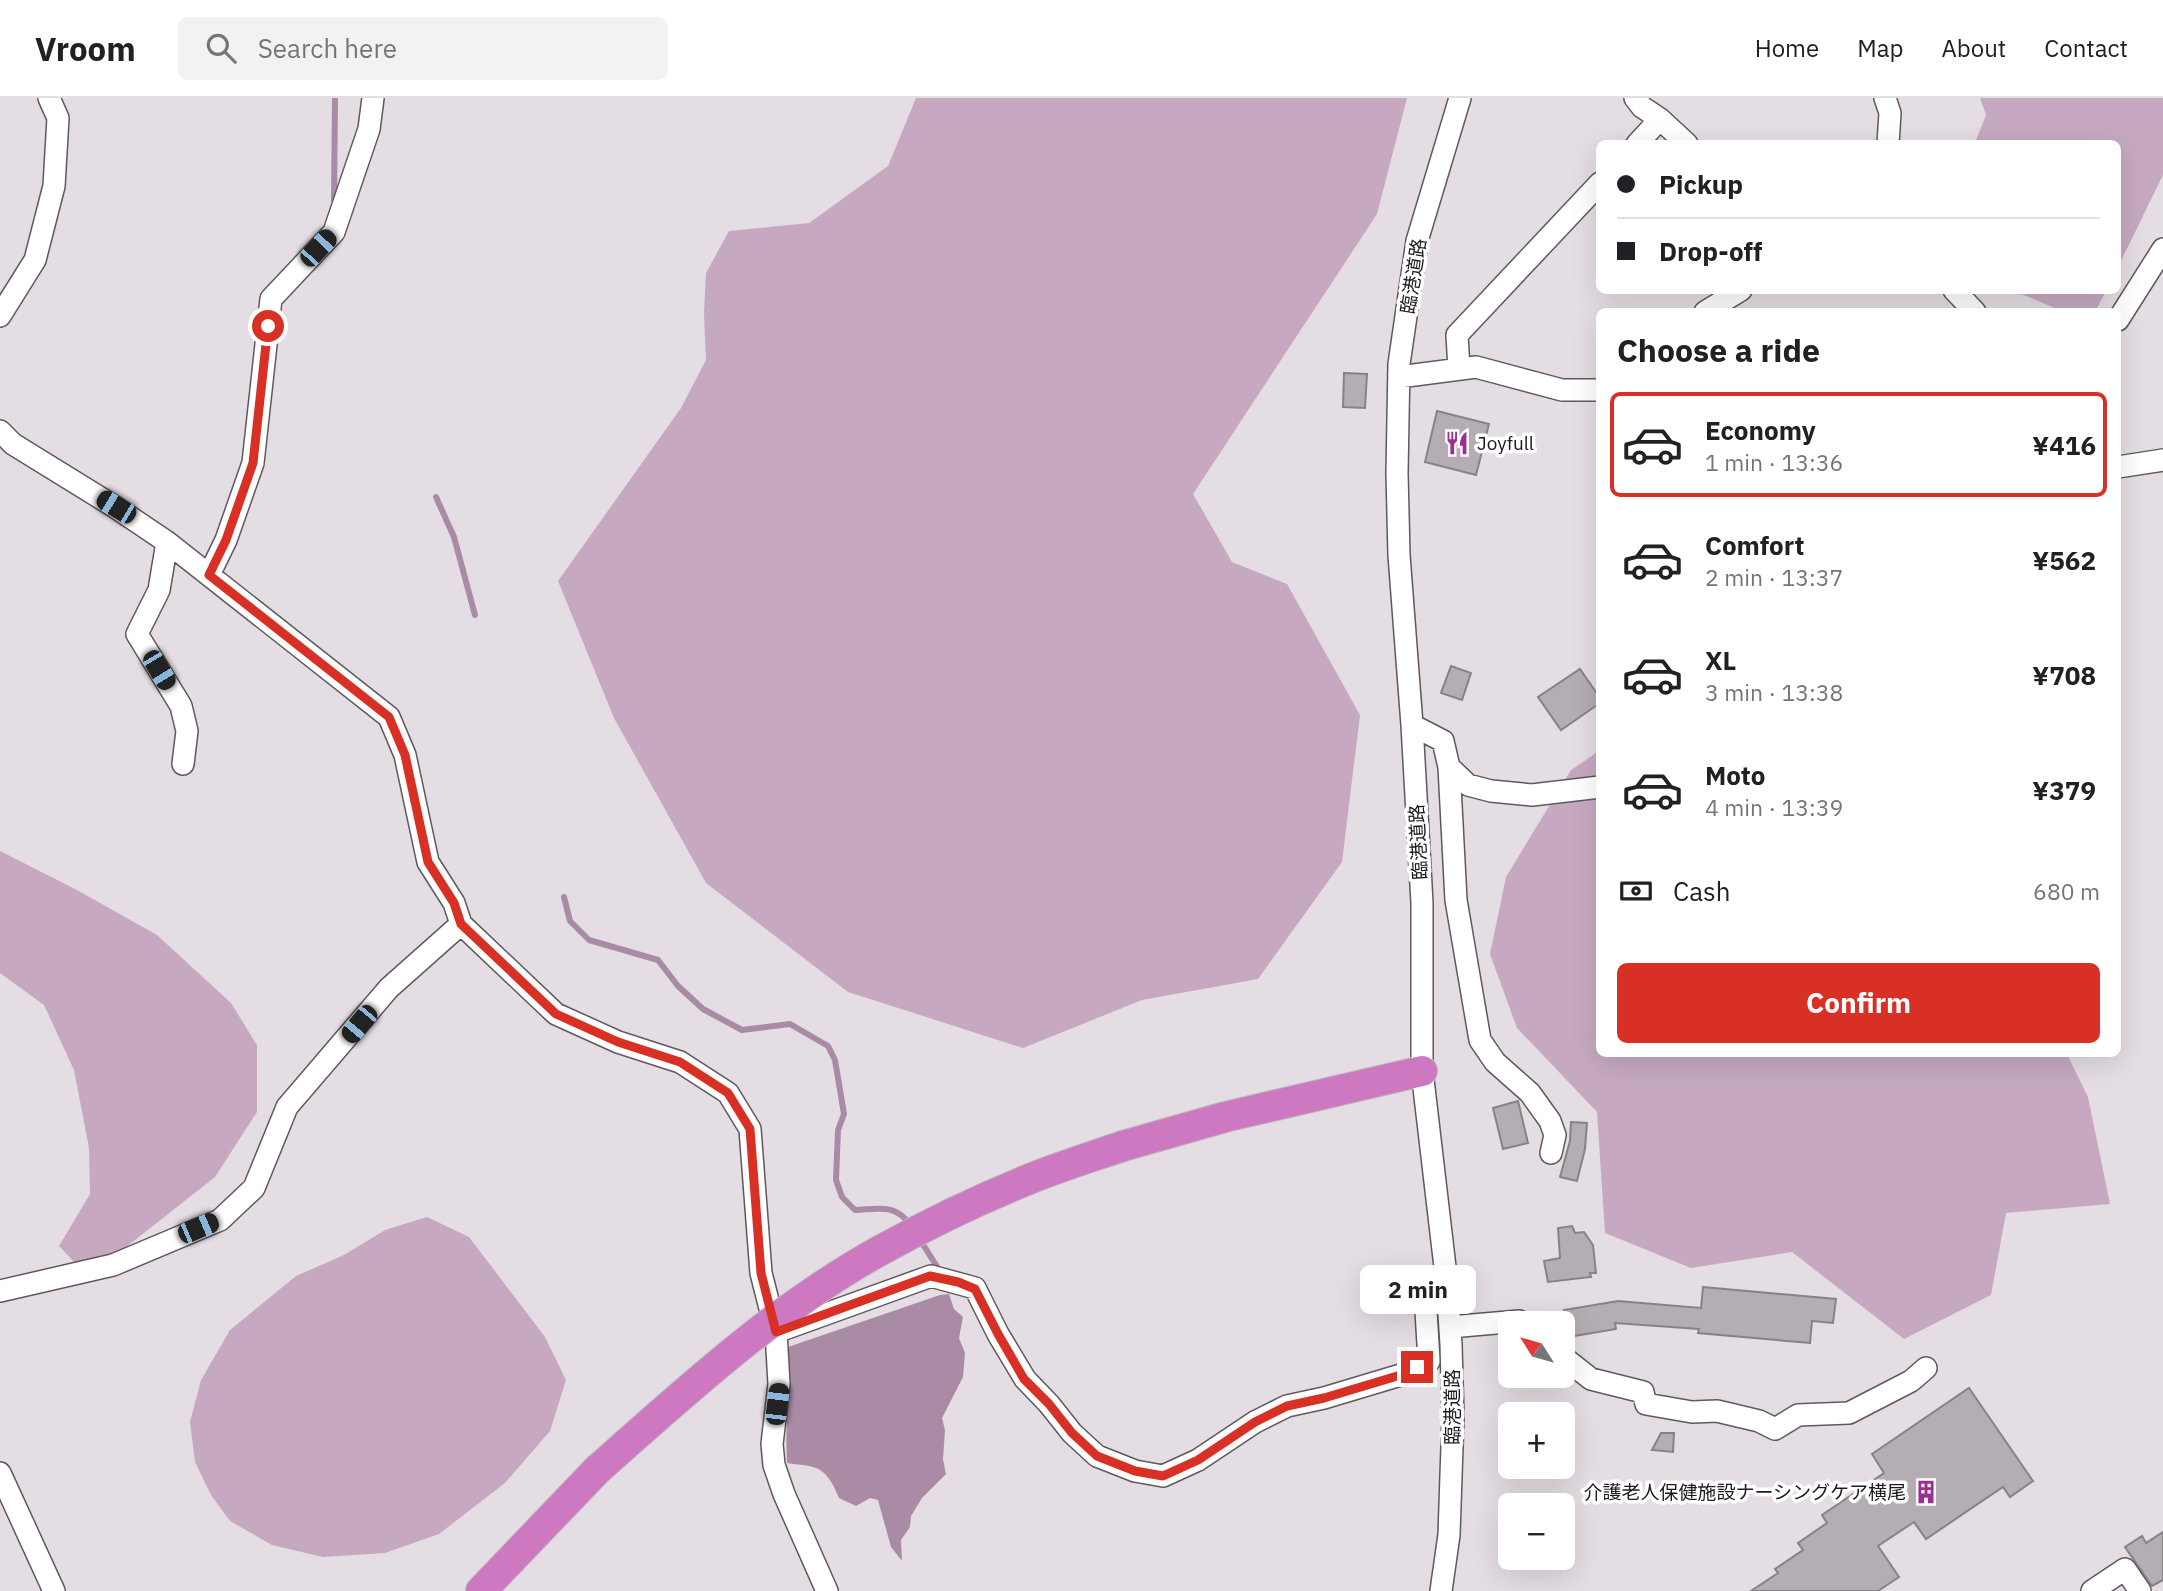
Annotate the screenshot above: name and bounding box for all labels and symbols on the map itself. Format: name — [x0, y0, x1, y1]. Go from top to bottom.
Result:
car — [296, 225, 341, 271]
street label: 臨港道路 — [1395, 237, 1431, 315]
route start — [252, 310, 284, 342]
restaurant icon: Joyfull — [1443, 429, 1471, 457]
place label: Joyfull — [1477, 431, 1534, 455]
car — [93, 487, 140, 527]
car — [140, 647, 179, 693]
street label: 臨港道路 — [1404, 803, 1432, 881]
car — [338, 1001, 381, 1047]
car — [175, 1210, 222, 1246]
callout: 2 min — [1359, 1266, 1475, 1314]
north arrow — [1498, 1311, 1575, 1388]
route end — [1401, 1351, 1433, 1383]
street label: 臨港道路 — [1440, 1369, 1464, 1445]
car — [765, 1382, 790, 1426]
building icon: 介護老人保健施設ナーシングケア横尾 — [1912, 1478, 1940, 1506]
place label: 介護老人保健施設ナーシングケア横尾 — [1583, 1480, 1906, 1504]

